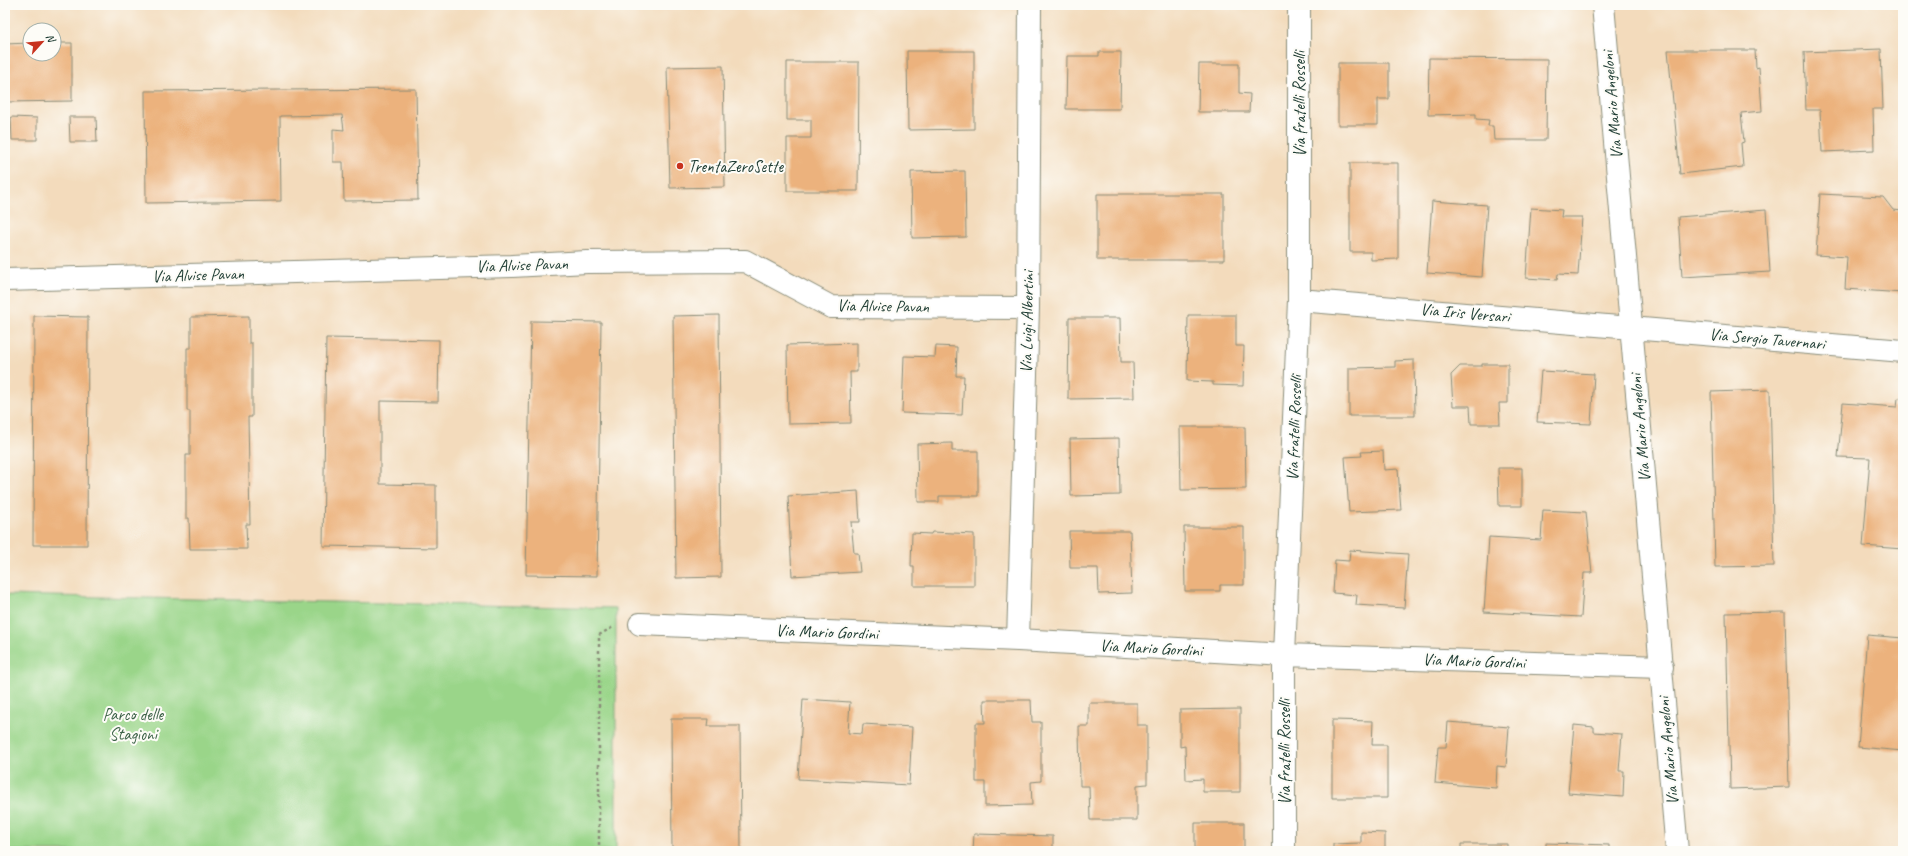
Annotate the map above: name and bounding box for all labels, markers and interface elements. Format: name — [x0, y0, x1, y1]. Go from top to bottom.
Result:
north arrow — [22, 22, 62, 62]
text: N — [43, 31, 60, 46]
street label: Via Mario Angeloni — [1597, 48, 1627, 160]
street label: Via fratelli Rosselli — [1289, 49, 1310, 157]
place label: TrentaZeroSette — [688, 156, 784, 177]
marker: TrentaZeroSette — [675, 161, 685, 171]
street label: Via Alvise Pavan — [476, 253, 569, 277]
street label: Via Alvise Pavan — [152, 263, 245, 287]
street label: Via Luigi Albertini — [1016, 269, 1038, 373]
street label: Via Alvise Pavan — [837, 295, 930, 317]
street label: Via Iris Versari — [1419, 299, 1513, 328]
street label: Via Sergio Tavernari — [1708, 323, 1828, 355]
street label: Via Mario Angeloni — [1625, 371, 1655, 483]
street label: Via fratelli Rosselli — [1282, 373, 1306, 481]
street label: Via Mario Gordini — [775, 620, 880, 644]
street label: Via Mario Gordini — [1099, 635, 1205, 661]
street label: Via Mario Gordini — [1422, 649, 1527, 673]
street label: Via Mario Angeloni — [1653, 694, 1683, 806]
street label: Via fratelli Rosselli — [1274, 697, 1295, 805]
park label: Parco delle Stagioni — [103, 704, 165, 745]

